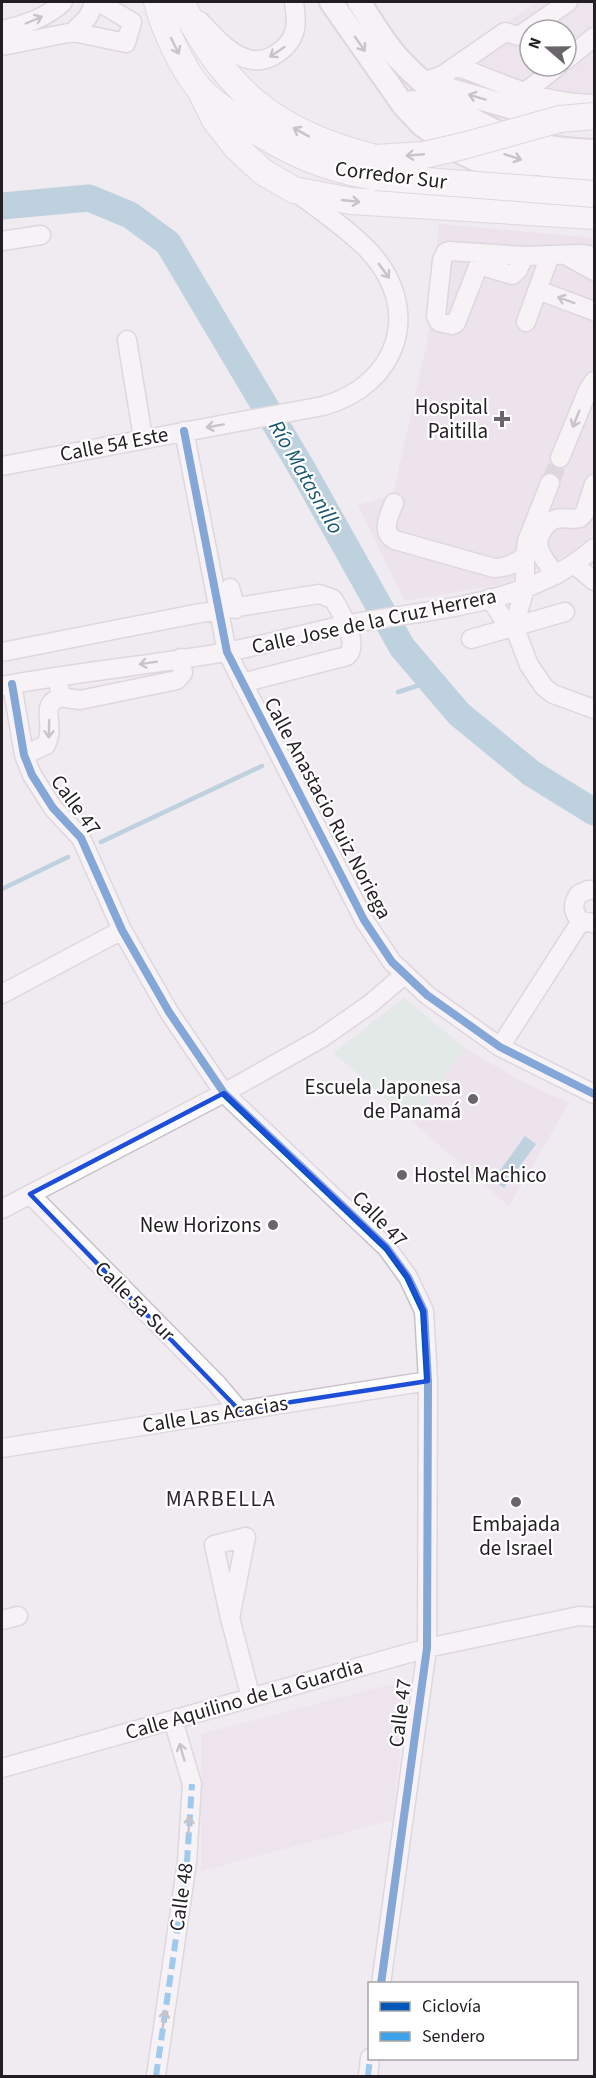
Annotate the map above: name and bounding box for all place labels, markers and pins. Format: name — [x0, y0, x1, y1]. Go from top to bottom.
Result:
place label: Hospital Paitilla — [415, 392, 488, 446]
marker: Hospital Paitilla — [493, 410, 511, 428]
place label: Escuela Japonesa de Panamá — [305, 1072, 461, 1126]
marker: Escuela Japonesa de Panamá — [466, 1092, 480, 1106]
place label: Hostel Machico — [414, 1160, 547, 1190]
marker: Hostel Machico — [395, 1168, 409, 1182]
place label: New Horizons — [140, 1210, 261, 1240]
marker: New Horizons — [266, 1218, 280, 1232]
marker: Embajada de Israel — [509, 1495, 523, 1509]
place label: Embajada de Israel — [472, 1509, 560, 1563]

